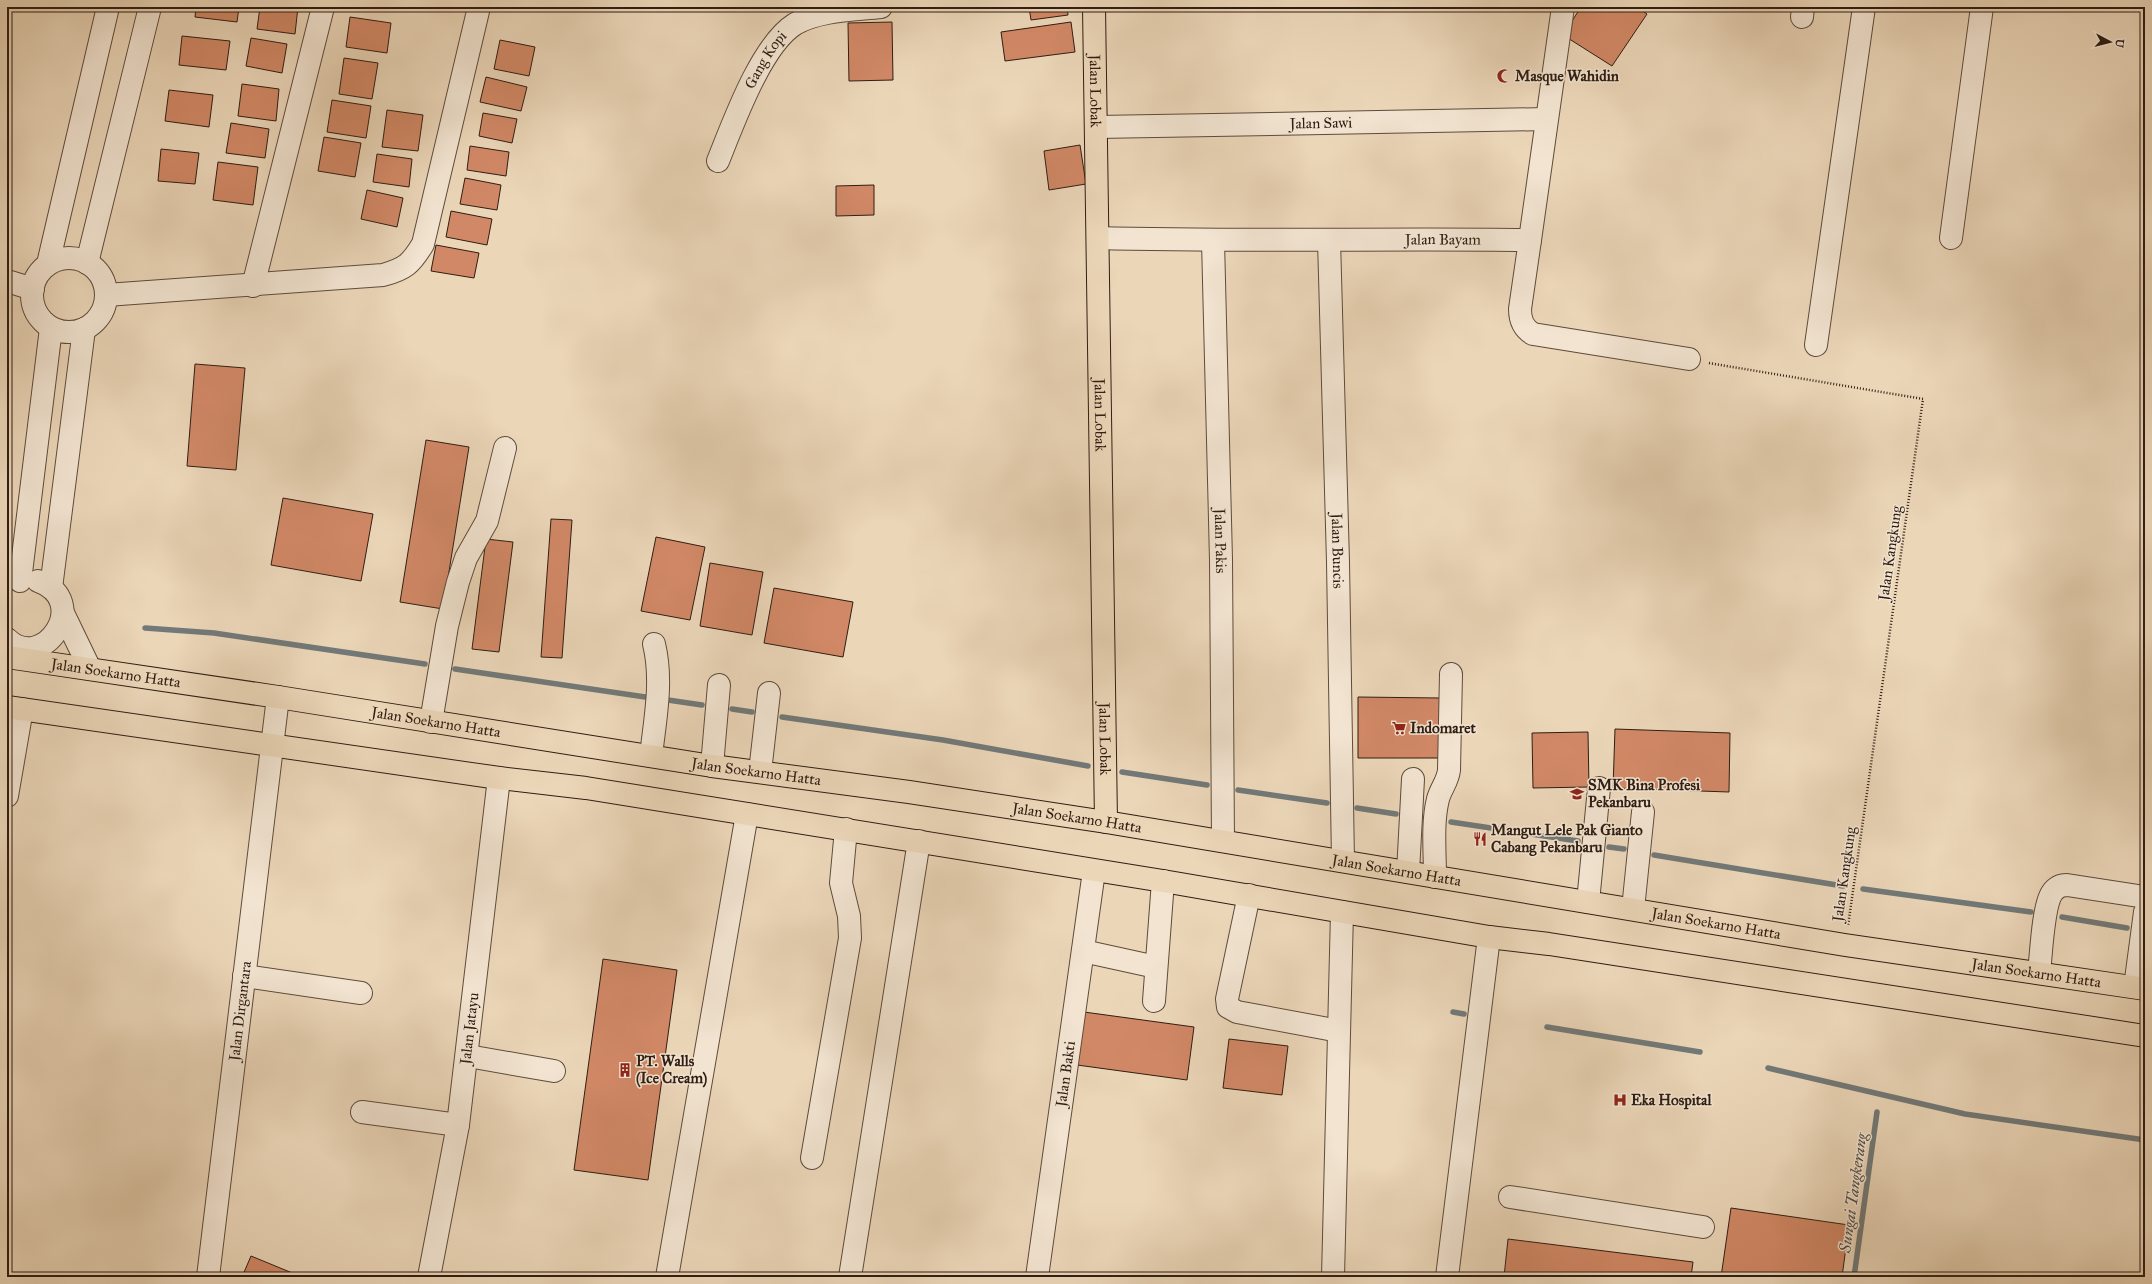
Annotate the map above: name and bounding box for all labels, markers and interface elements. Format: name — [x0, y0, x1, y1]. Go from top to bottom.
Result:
north arrow — [2090, 22, 2130, 62]
street label: Gang Kopi — [741, 27, 790, 92]
text: U — [2112, 38, 2126, 49]
street label: Jalan Lobak — [1085, 52, 1105, 128]
place label: Masque Wahidin — [1515, 67, 1620, 86]
mosque icon: Masque Wahidin — [1496, 68, 1512, 84]
street label: Jalan Sawi — [1287, 113, 1352, 134]
street label: Jalan Bayam — [1403, 230, 1481, 249]
street label: Jalan Lobak — [1089, 376, 1110, 452]
street label: Jalan Kangkung — [1874, 503, 1907, 604]
street label: Jalan Pakis — [1210, 506, 1230, 573]
street label: Jalan Buncis — [1327, 511, 1347, 589]
street label: Jalan Soekarno Hatta — [48, 654, 182, 692]
street label: Jalan Lobak — [1094, 700, 1114, 776]
street label: Jalan Soekarno Hatta — [368, 703, 503, 741]
place label: Indomaret — [1410, 719, 1476, 737]
supermarket icon: Indomaret — [1391, 720, 1407, 736]
street label: Jalan Soekarno Hatta — [688, 754, 823, 789]
place label: SMK Bina Profesi Pekanbaru — [1588, 776, 1701, 811]
school or university icon: SMK Bina Profesi Pekanbaru — [1569, 786, 1585, 802]
street label: Jalan Soekarno Hatta — [1009, 799, 1144, 837]
place label: Mangut Lele Pak Gianto Cabang Pekanbaru — [1491, 821, 1643, 857]
street label: Jalan Kangkung — [1828, 824, 1861, 925]
restaurant icon: Mangut Lele Pak Gianto Cabang Pekanbaru — [1472, 831, 1488, 847]
street label: Jalan Soekarno Hatta — [1329, 850, 1463, 890]
street label: Jalan Soekarno Hatta — [1648, 904, 1783, 943]
street label: Jalan Soekarno Hatta — [1968, 954, 2103, 992]
street label: Jalan Dirgantara — [225, 959, 255, 1064]
street label: Jalan Jatayu — [456, 991, 483, 1068]
street label: Jalan Bakti — [1052, 1040, 1079, 1110]
place label: PT. Walls (Ice Cream) — [636, 1052, 707, 1088]
building icon: PT. Walls (Ice Cream) — [617, 1062, 633, 1078]
place label: Eka Hospital — [1631, 1091, 1712, 1110]
hospital icon: Eka Hospital — [1612, 1092, 1628, 1108]
water label: Sungai Tangkerang — [1835, 1131, 1871, 1255]

